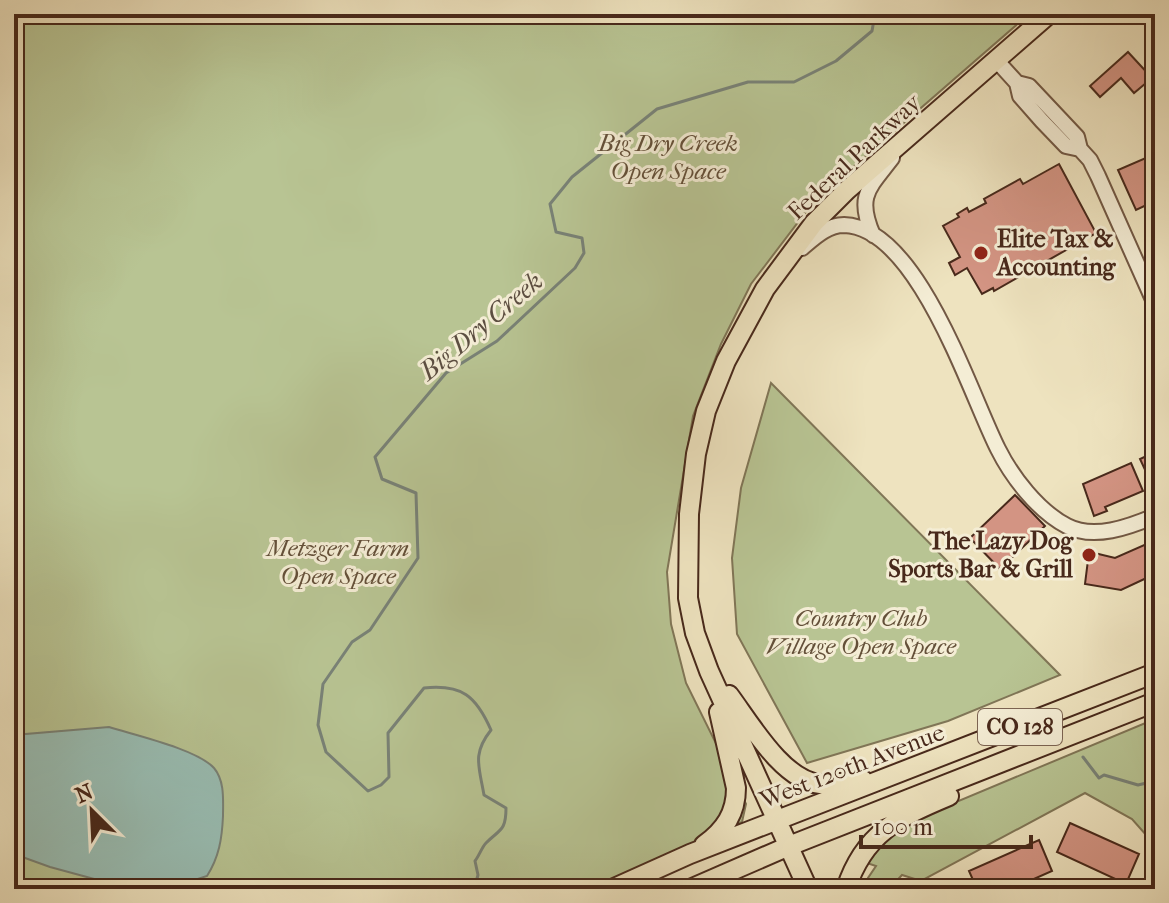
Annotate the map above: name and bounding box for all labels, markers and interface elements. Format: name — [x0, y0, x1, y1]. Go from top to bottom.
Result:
street label: Federal Parkway — [782, 87, 927, 226]
park label: Big Dry Creek Open Space — [596, 129, 738, 185]
place label: Elite Tax & Accounting — [995, 225, 1117, 281]
marker: Elite Tax & Accounting — [972, 244, 990, 262]
water label: Big Dry Creek — [412, 266, 549, 388]
place label: The Lazy Dog Sports Bar & Grill — [888, 527, 1074, 583]
park label: Metzger Farm Open Space — [265, 534, 409, 590]
marker: The Lazy Dog Sports Bar & Grill — [1080, 546, 1098, 564]
park label: Country Club Village Open Space — [766, 604, 957, 660]
road number: CO 128 — [978, 709, 1062, 745]
street label: West 120th Avenue — [755, 718, 948, 814]
north arrow — [52, 771, 132, 851]
text: N — [71, 778, 97, 809]
scale bar — [861, 799, 1031, 849]
text: 100 m — [873, 813, 933, 841]

